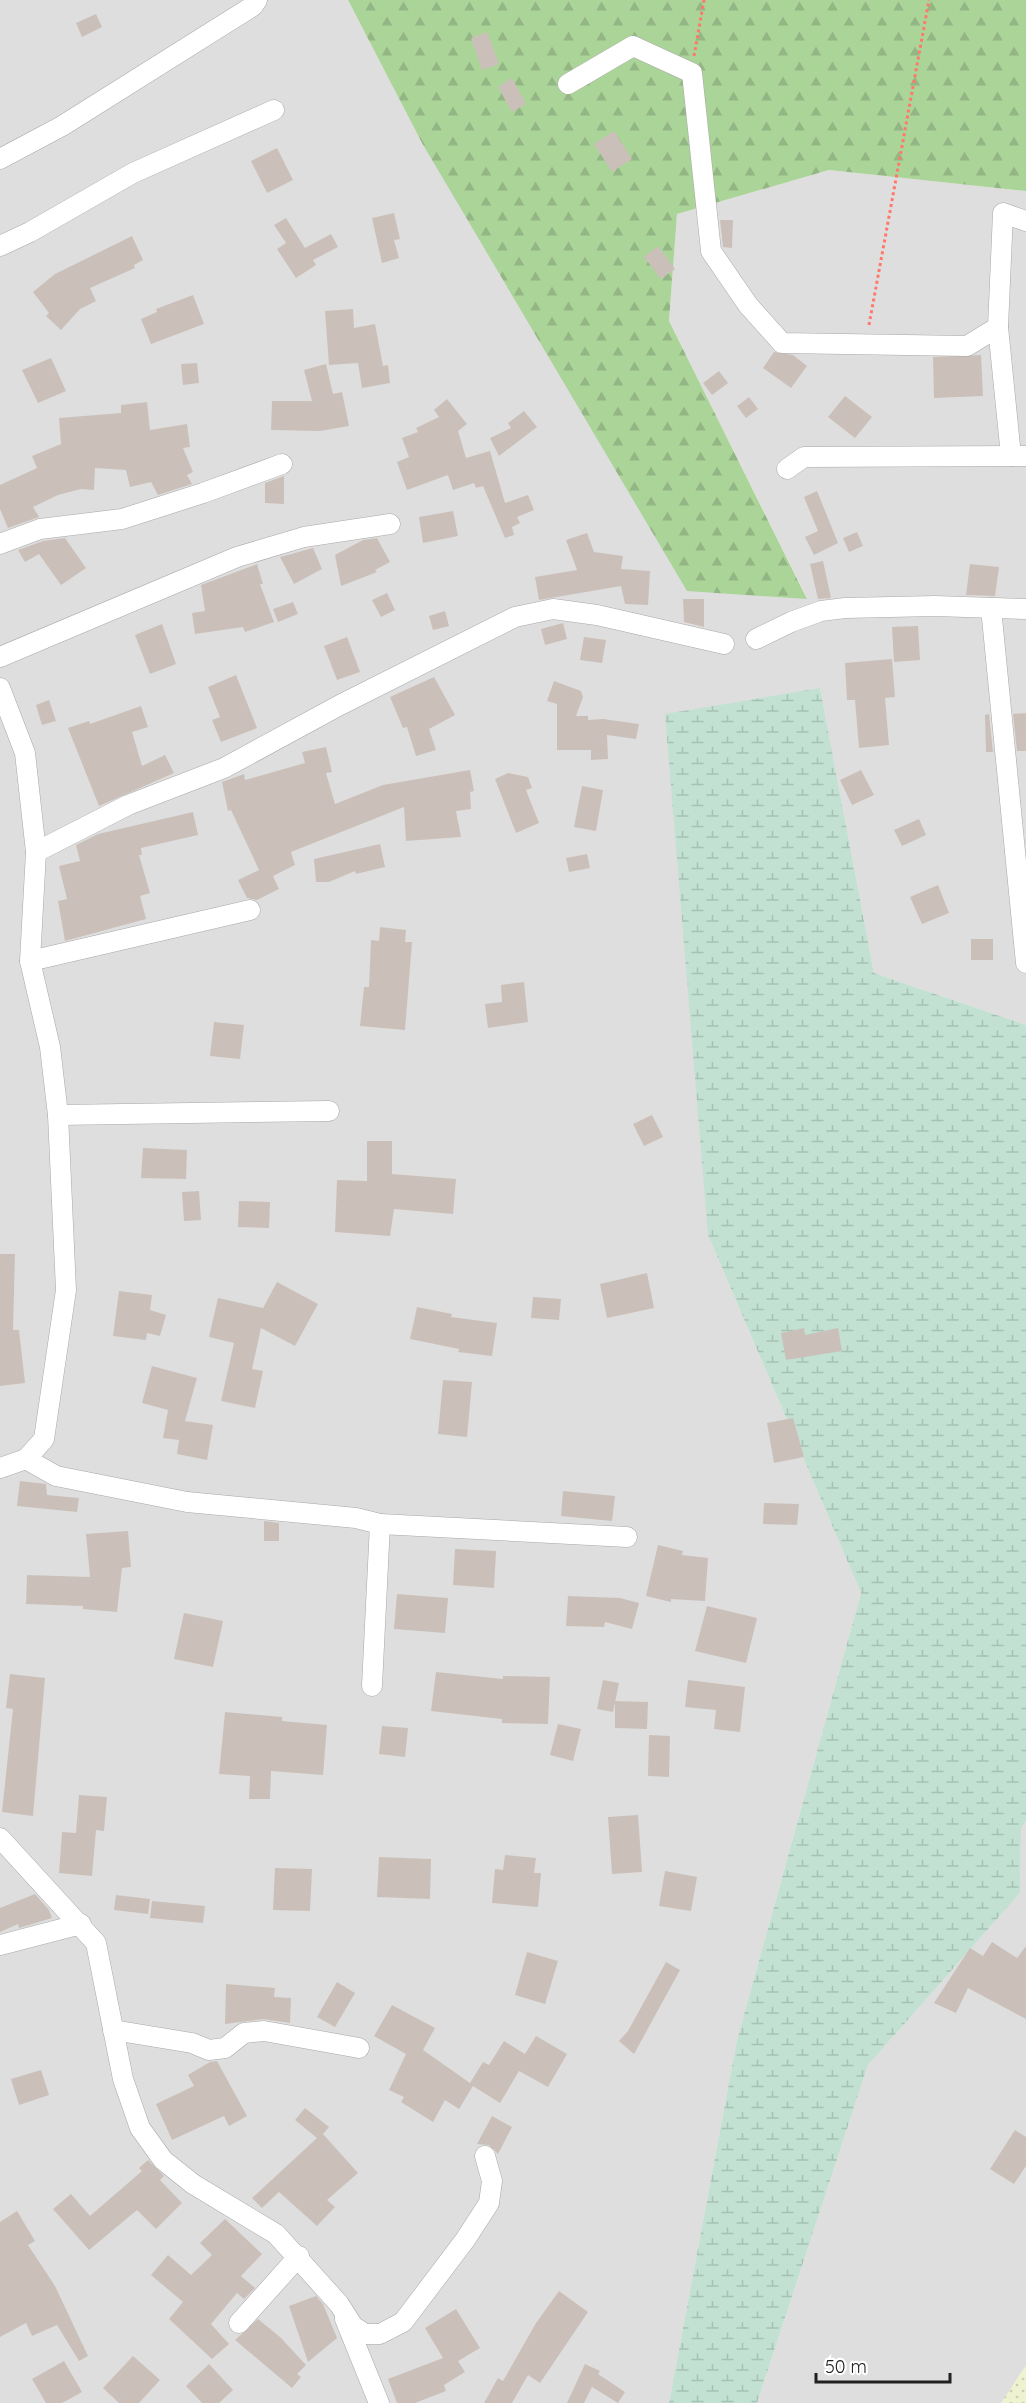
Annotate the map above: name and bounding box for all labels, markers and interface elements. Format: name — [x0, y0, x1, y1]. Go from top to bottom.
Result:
scale bar — [816, 2346, 950, 2384]
text: 50 m — [825, 2355, 867, 2378]

